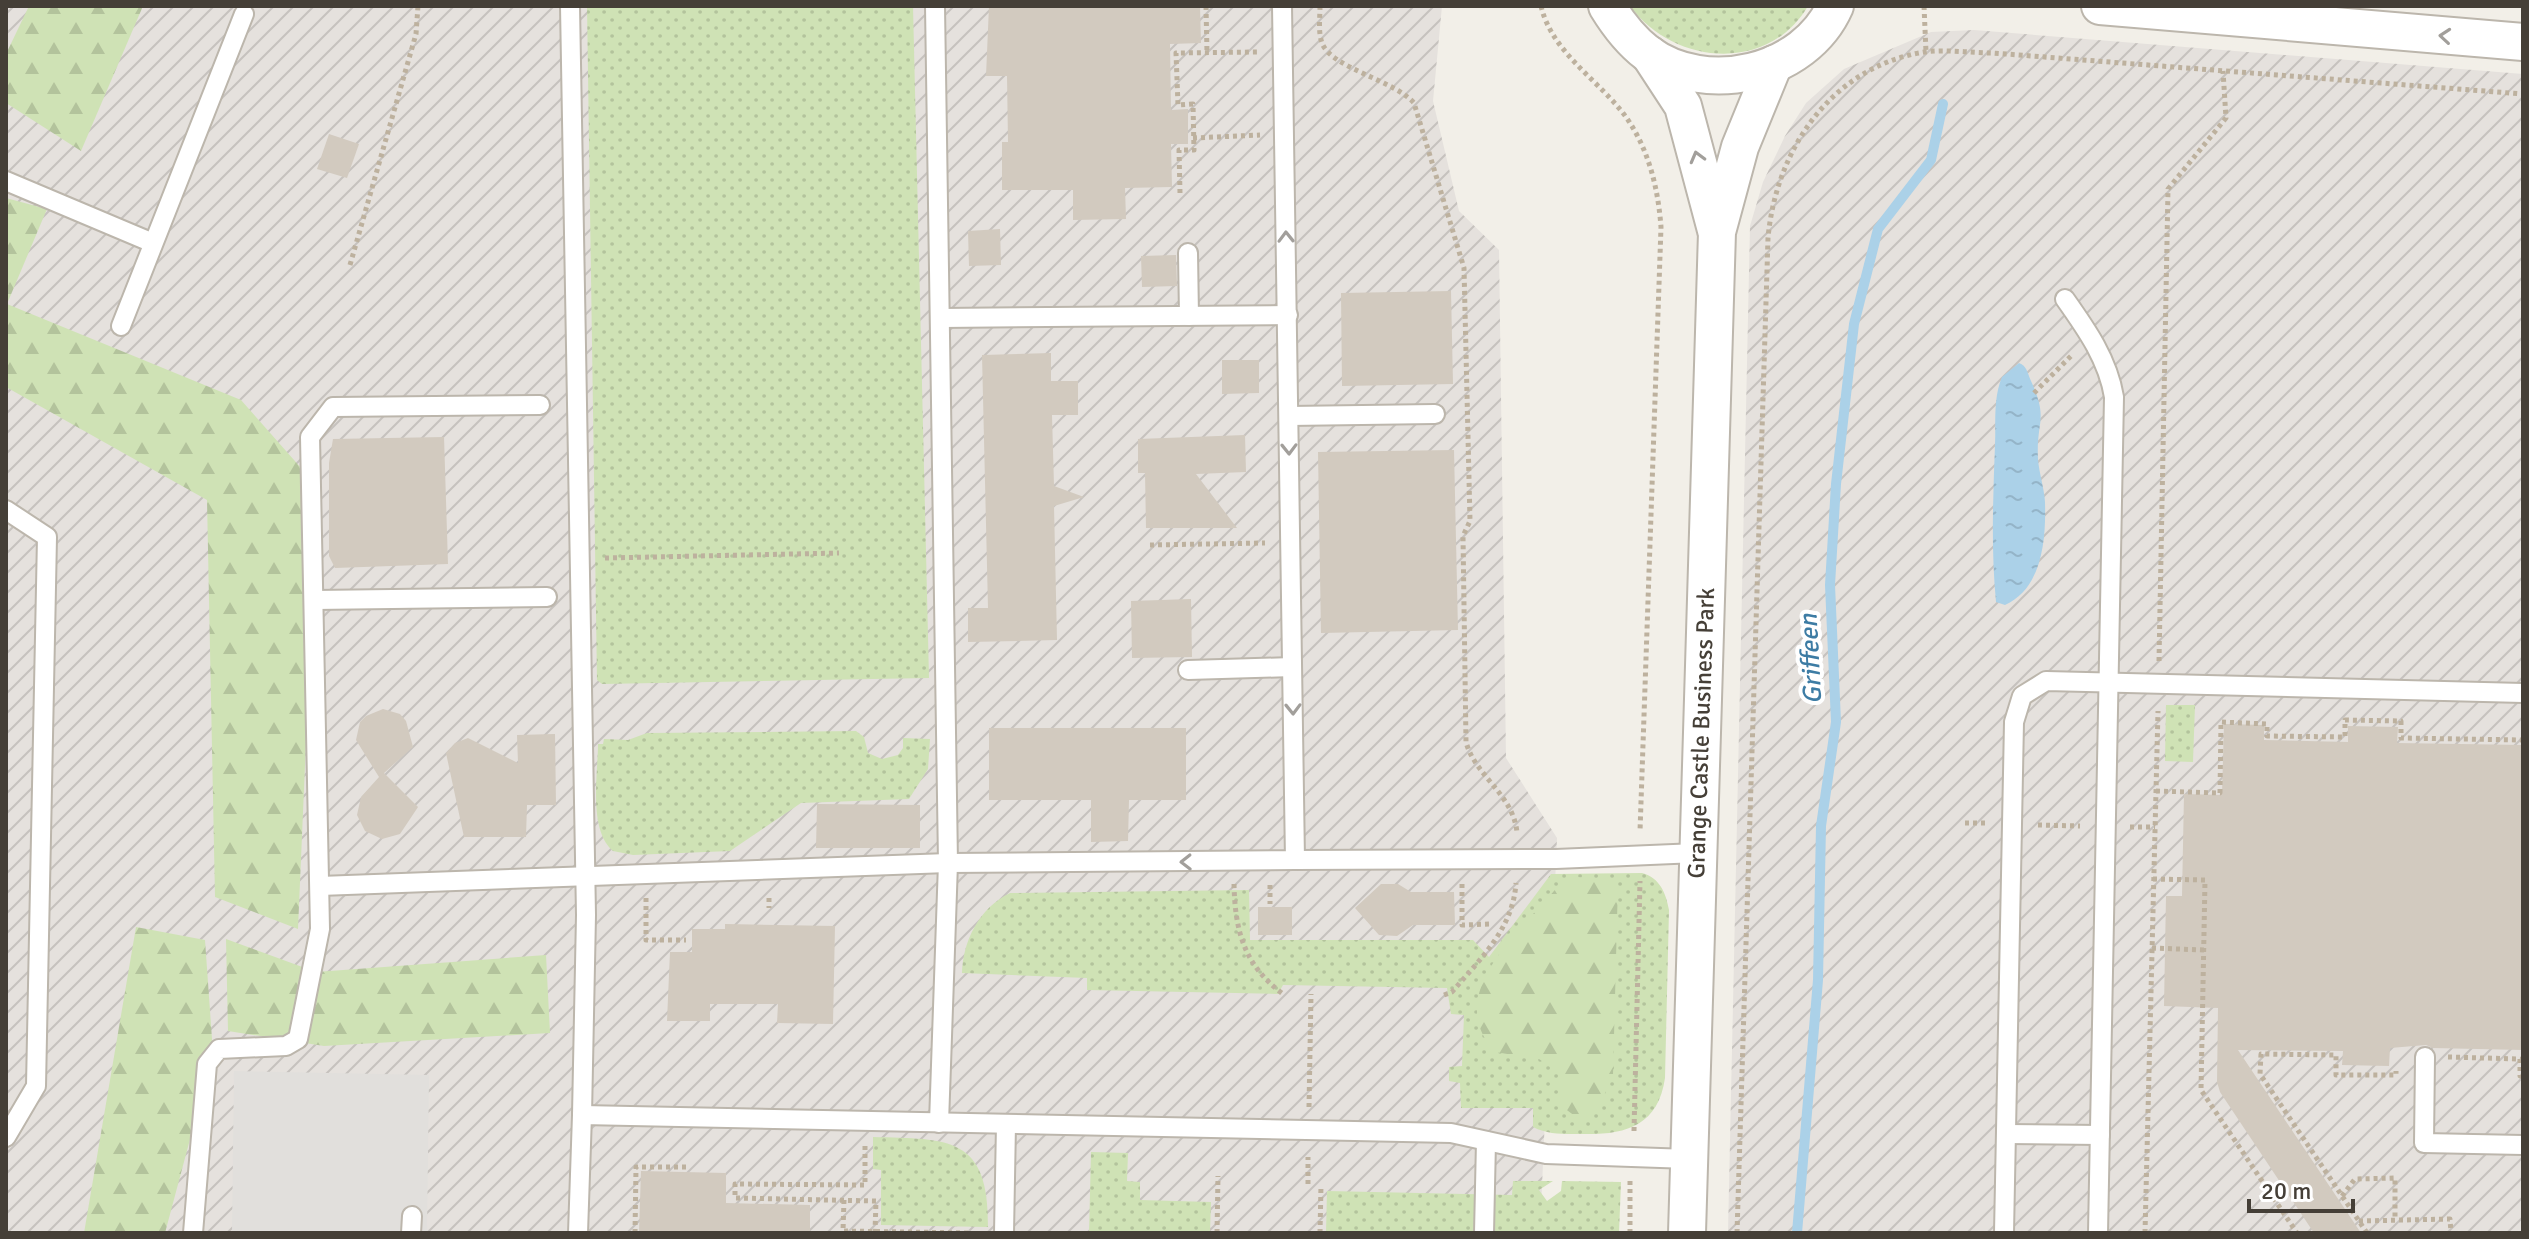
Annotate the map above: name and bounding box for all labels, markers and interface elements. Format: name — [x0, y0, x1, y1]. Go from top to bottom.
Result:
one-way arrow — [2438, 28, 2451, 45]
one-way arrow — [1689, 150, 1706, 164]
one-way arrow — [1278, 230, 1295, 243]
one-way arrow — [1281, 443, 1298, 456]
street label: Grange Castle Business Park — [1681, 587, 1721, 879]
water label: Griffeen — [1793, 612, 1829, 705]
one-way arrow — [1284, 703, 1302, 716]
one-way arrow — [1179, 853, 1192, 870]
scale bar — [2249, 1163, 2353, 1213]
text: 20 m — [2261, 1176, 2311, 1206]

